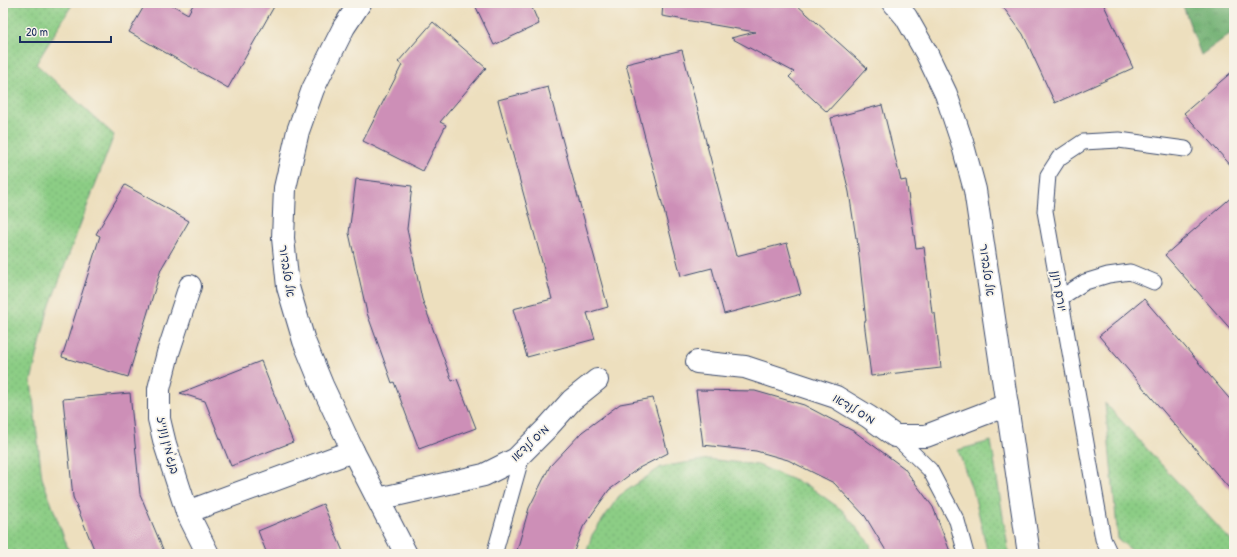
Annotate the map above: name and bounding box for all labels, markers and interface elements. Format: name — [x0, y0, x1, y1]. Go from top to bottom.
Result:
scale bar — [20, 18, 111, 44]
text: 20 m — [26, 23, 48, 40]
street label: אל סלבדור — [975, 243, 1000, 297]
street label: אל סלבדור — [275, 244, 300, 298]
street label: יורם רונן — [1048, 269, 1071, 313]
street label: מיס לנדאו — [830, 389, 879, 428]
street label: בנג'מין נונייז — [153, 414, 184, 476]
street label: מיס לנדאו — [507, 420, 553, 465]

